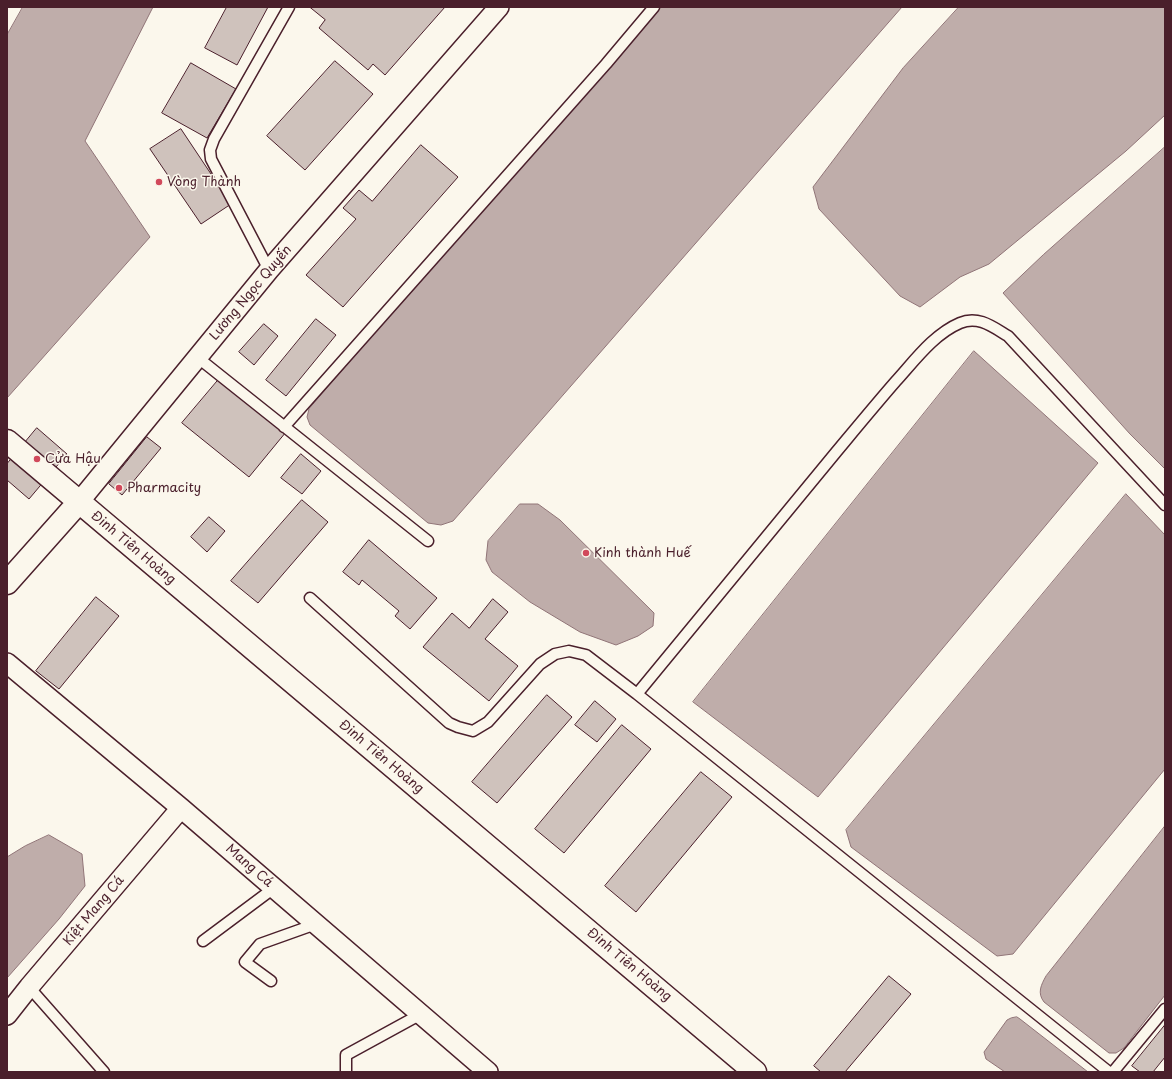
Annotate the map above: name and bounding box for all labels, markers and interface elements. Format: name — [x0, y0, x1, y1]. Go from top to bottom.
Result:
place label: Vòng Thành — [167, 174, 241, 190]
marker: Vòng Thành — [154, 177, 164, 187]
street label: Lương Ngọc Quyến — [207, 242, 295, 344]
place label: Cửa Hậu — [45, 451, 101, 467]
marker: Cửa Hậu — [32, 454, 42, 464]
place label: Pharmacity — [127, 480, 201, 496]
marker: Pharmacity — [114, 483, 124, 493]
street label: Đinh Tiên Hoàng — [88, 508, 178, 588]
place label: Kinh thành Huế — [594, 545, 691, 561]
marker: Kinh thành Huế — [581, 548, 591, 558]
street label: Đinh Tiên Hoàng — [336, 717, 426, 797]
street label: Mang Cá — [222, 841, 276, 891]
street label: Kiệt Mang Cá — [60, 873, 128, 949]
street label: Đinh Tiên Hoàng — [584, 925, 674, 1005]

